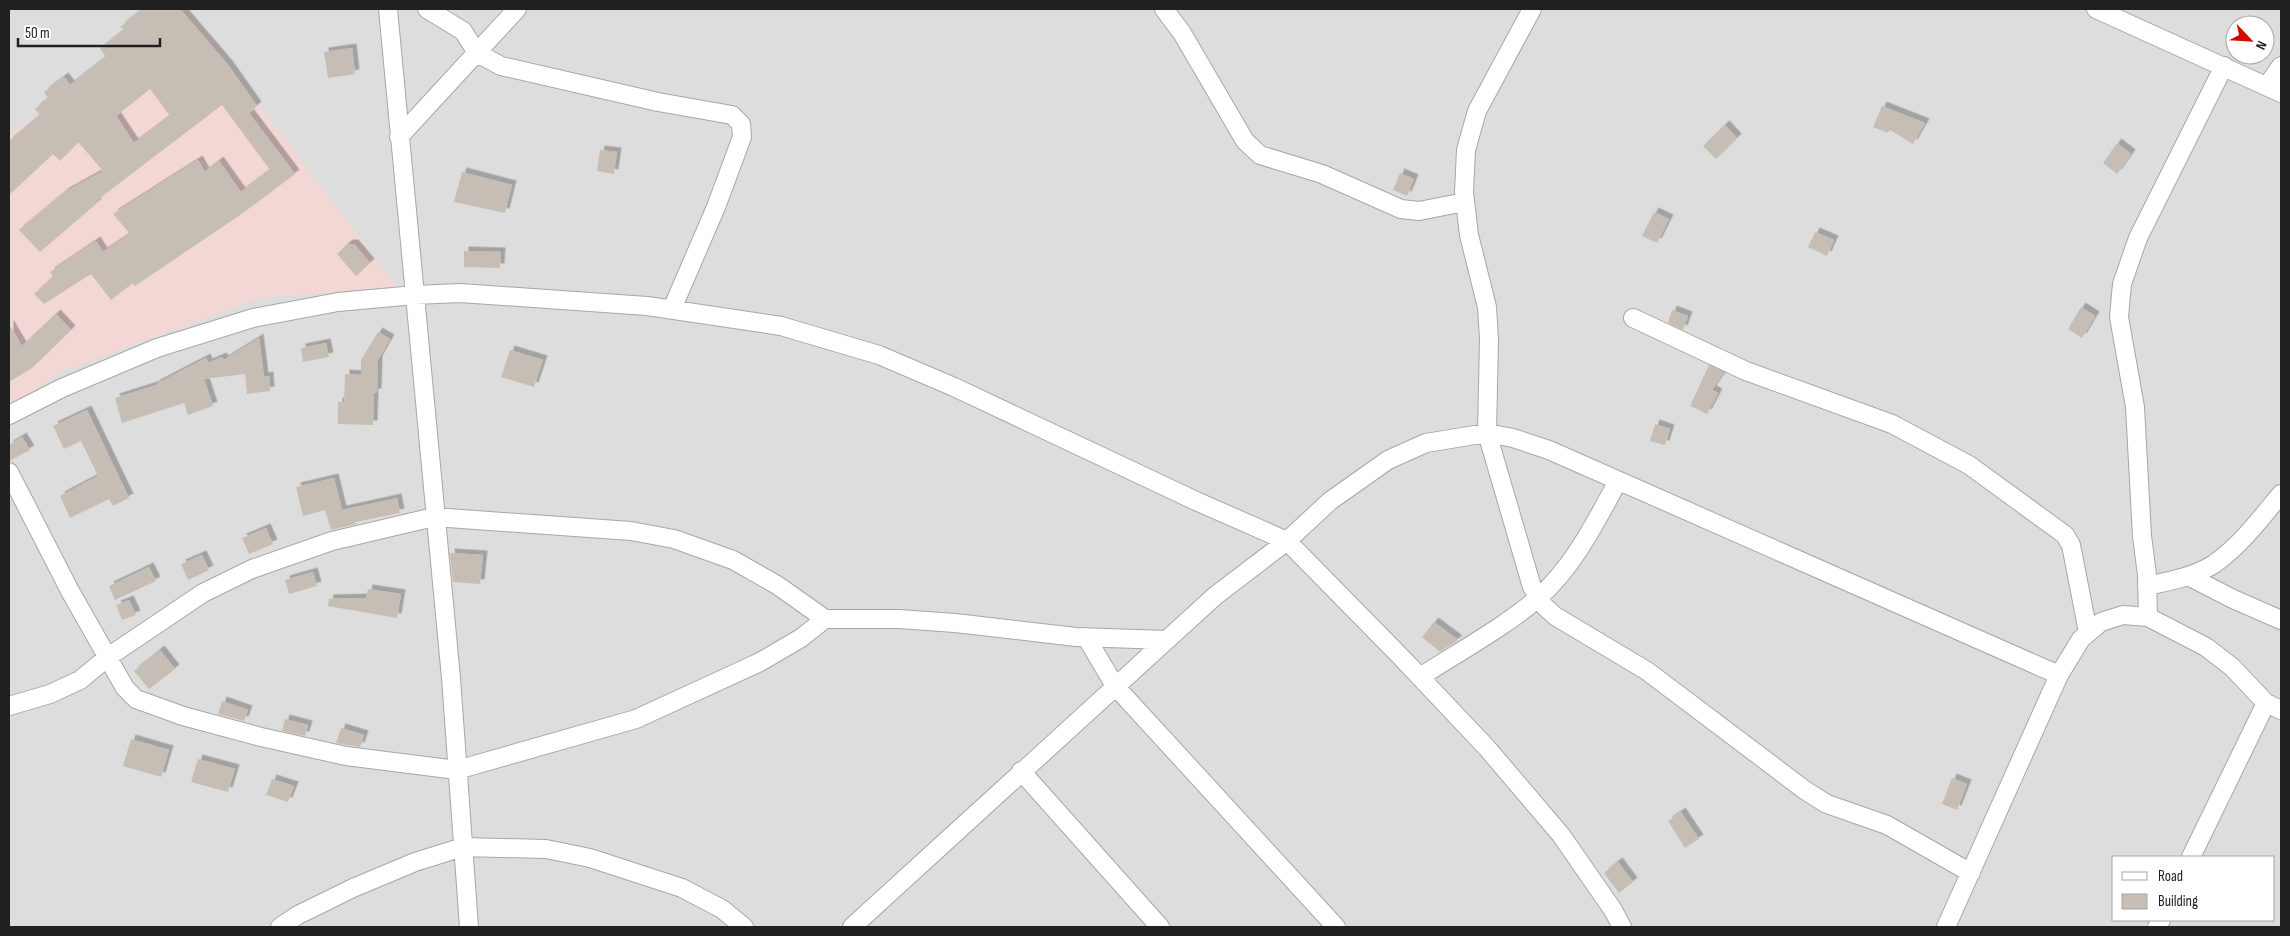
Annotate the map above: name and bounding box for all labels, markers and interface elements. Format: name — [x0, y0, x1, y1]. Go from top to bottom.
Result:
scale bar — [18, 15, 160, 47]
north arrow — [2225, 15, 2275, 65]
text: 50 m — [25, 24, 50, 43]
text: N — [2252, 38, 2271, 52]
legend — [2112, 856, 2275, 921]
text: Road — [2158, 867, 2183, 886]
text: Building — [2158, 892, 2198, 911]

